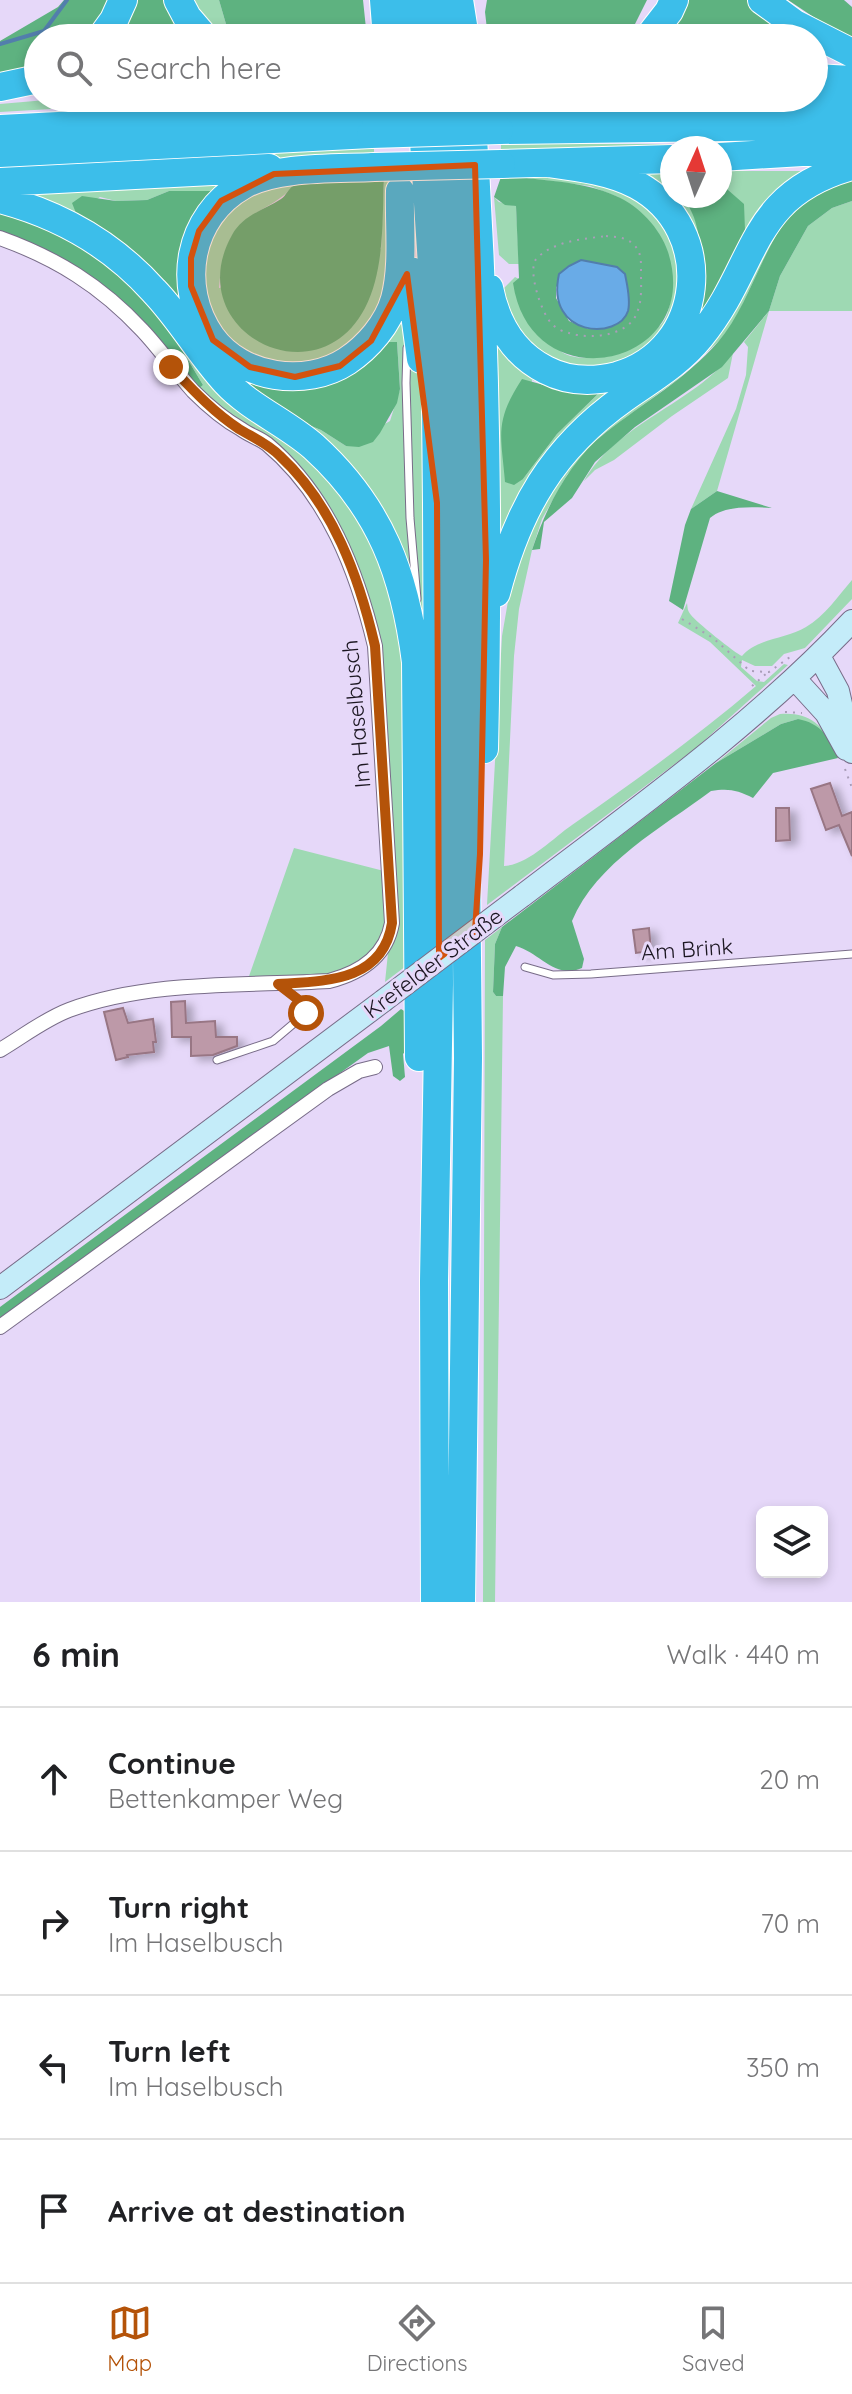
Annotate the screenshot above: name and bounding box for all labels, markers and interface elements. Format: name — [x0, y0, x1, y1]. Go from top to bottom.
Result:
search box — [24, 24, 828, 112]
icon: search — [52, 46, 96, 90]
text: Search here — [116, 49, 282, 87]
north arrow — [660, 136, 732, 208]
route end — [153, 349, 189, 385]
street label: Im Haselbusch — [336, 639, 376, 789]
street label: Krefelder Straße — [358, 902, 508, 1024]
street label: Am Brink — [640, 932, 734, 966]
route start — [288, 995, 324, 1031]
map controls — [756, 1506, 828, 1578]
button: layers — [756, 1506, 828, 1578]
text: 6 min — [32, 1633, 120, 1676]
text: Walk · 440 m — [667, 1638, 820, 1671]
text: Continue — [108, 1744, 236, 1782]
icon: ahead — [32, 1757, 76, 1801]
text: 20 m — [759, 1763, 820, 1796]
text: Bettenkamper Weg — [108, 1782, 343, 1815]
text: Turn right — [108, 1888, 249, 1926]
icon: right — [32, 1901, 76, 1945]
text: 70 m — [760, 1907, 820, 1940]
text: Im Haselbusch — [108, 1926, 284, 1959]
text: Turn left — [108, 2032, 231, 2070]
icon: left — [32, 2045, 76, 2089]
text: 350 m — [746, 2051, 820, 2084]
text: Im Haselbusch — [108, 2070, 284, 2103]
icon: arrive — [32, 2189, 76, 2233]
text: Arrive at destination — [108, 2192, 406, 2230]
tab: Map — [107, 2301, 152, 2377]
tab: Directions — [367, 2301, 467, 2377]
tab: Saved — [682, 2301, 745, 2377]

